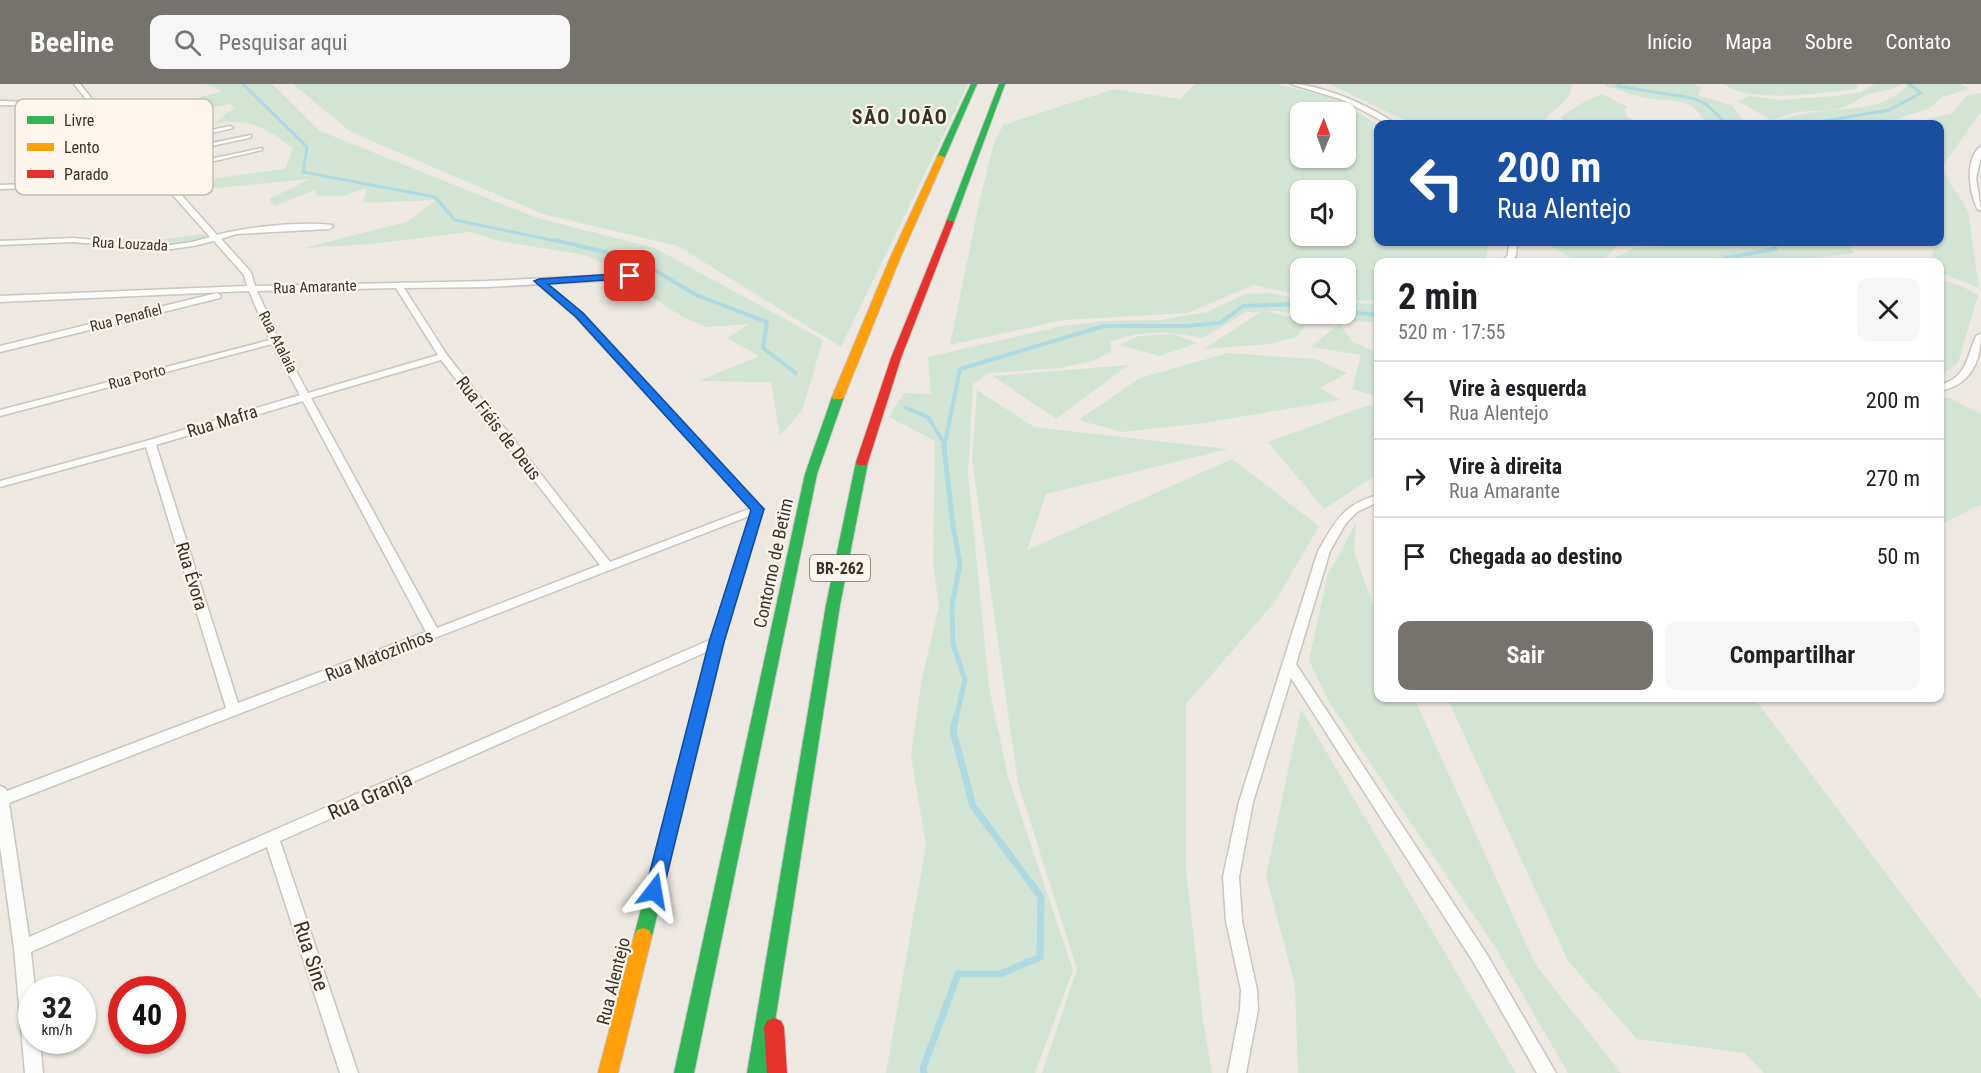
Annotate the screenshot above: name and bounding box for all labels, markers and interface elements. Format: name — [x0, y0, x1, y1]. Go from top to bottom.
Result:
search box — [150, 15, 570, 69]
text: Beeline — [30, 26, 114, 59]
icon: search — [171, 26, 204, 59]
text: Pesquisar aqui — [219, 30, 347, 55]
text: Início — [1647, 30, 1692, 54]
text: Mapa — [1725, 30, 1772, 54]
text: Sobre — [1805, 30, 1853, 54]
text: Contato — [1886, 30, 1951, 54]
legend — [15, 99, 213, 195]
north arrow — [1290, 102, 1356, 168]
map controls — [1290, 102, 1356, 324]
district label: SÃO JOÃO — [852, 105, 948, 129]
text: Livre — [64, 111, 94, 130]
text: Lento — [64, 138, 99, 157]
text: 200 m — [1497, 143, 1602, 192]
icon: left — [1398, 144, 1476, 222]
text: Parado — [64, 165, 109, 184]
button: sound — [1290, 180, 1356, 246]
text: Rua Alentejo — [1497, 193, 1631, 225]
street label: Rua Louzada — [92, 233, 168, 255]
pin — [604, 250, 655, 301]
button: search — [1290, 258, 1356, 324]
icon: arrive — [613, 259, 646, 292]
text: 2 min — [1398, 276, 1478, 318]
street label: Rua Amarante — [273, 277, 357, 297]
button: close — [1857, 278, 1920, 341]
street label: Rua Penafiel — [88, 300, 164, 336]
street label: Rua Atalaia — [255, 308, 301, 376]
text: 520 m · 17:55 — [1398, 320, 1505, 344]
street label: Rua Porto — [106, 361, 168, 393]
street label: Rua Fiéis de Deus — [452, 372, 546, 484]
text: Vire à esquerda — [1449, 376, 1587, 401]
icon: left — [1398, 384, 1431, 417]
text: 200 m — [1866, 388, 1920, 413]
street label: Rua Mafra — [184, 400, 260, 442]
text: Rua Alentejo — [1449, 401, 1548, 425]
text: Vire à direita — [1449, 454, 1562, 479]
icon: right — [1398, 462, 1431, 495]
text: 270 m — [1866, 466, 1920, 491]
text: Rua Amarante — [1449, 479, 1560, 503]
street label: Contorno de Betim — [749, 496, 797, 630]
street label: Rua Évora — [172, 539, 212, 613]
icon: arrive — [1398, 540, 1431, 573]
text: Chegada ao destino — [1449, 544, 1623, 569]
text: 50 m — [1877, 544, 1920, 569]
road number: BR-262 — [810, 555, 870, 581]
button: Sair — [1398, 621, 1653, 690]
button: Compartilhar — [1665, 621, 1920, 690]
street label: Rua Matozinhos — [322, 625, 436, 685]
street label: Rua Granja — [324, 767, 416, 825]
position arrow — [622, 859, 686, 923]
street label: Rua Sine — [288, 918, 334, 994]
street label: Rua Alentejo — [592, 935, 634, 1027]
speed limit sign: 40 — [108, 976, 186, 1054]
text: 32 — [42, 990, 72, 1025]
text: km/h — [42, 1021, 72, 1039]

